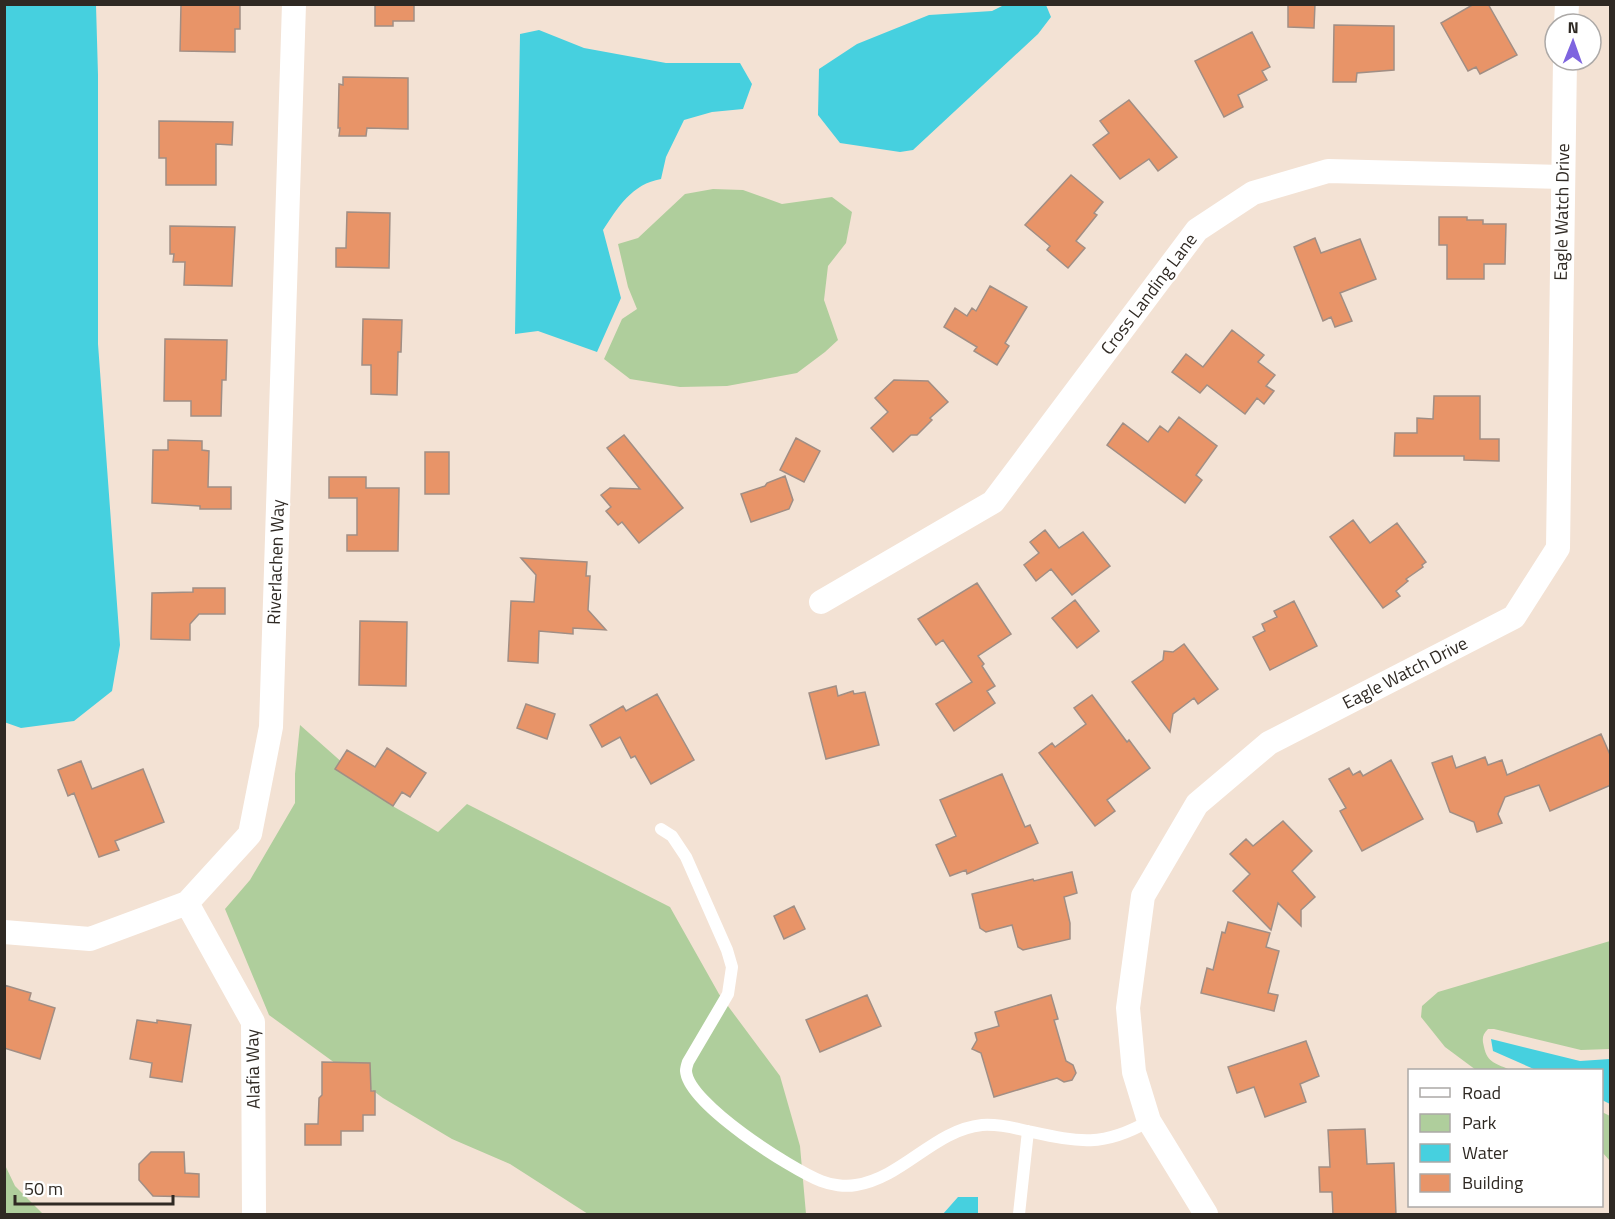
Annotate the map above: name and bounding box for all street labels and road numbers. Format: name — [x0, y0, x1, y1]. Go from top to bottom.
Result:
street label: Eagle Watch Drive — [1547, 143, 1576, 281]
street label: Cross Landing Lane — [1094, 227, 1203, 360]
street label: Riverlachen Way — [260, 498, 291, 625]
street label: Eagle Watch Drive — [1337, 629, 1472, 716]
street label: Alafia Way — [238, 1028, 267, 1109]

